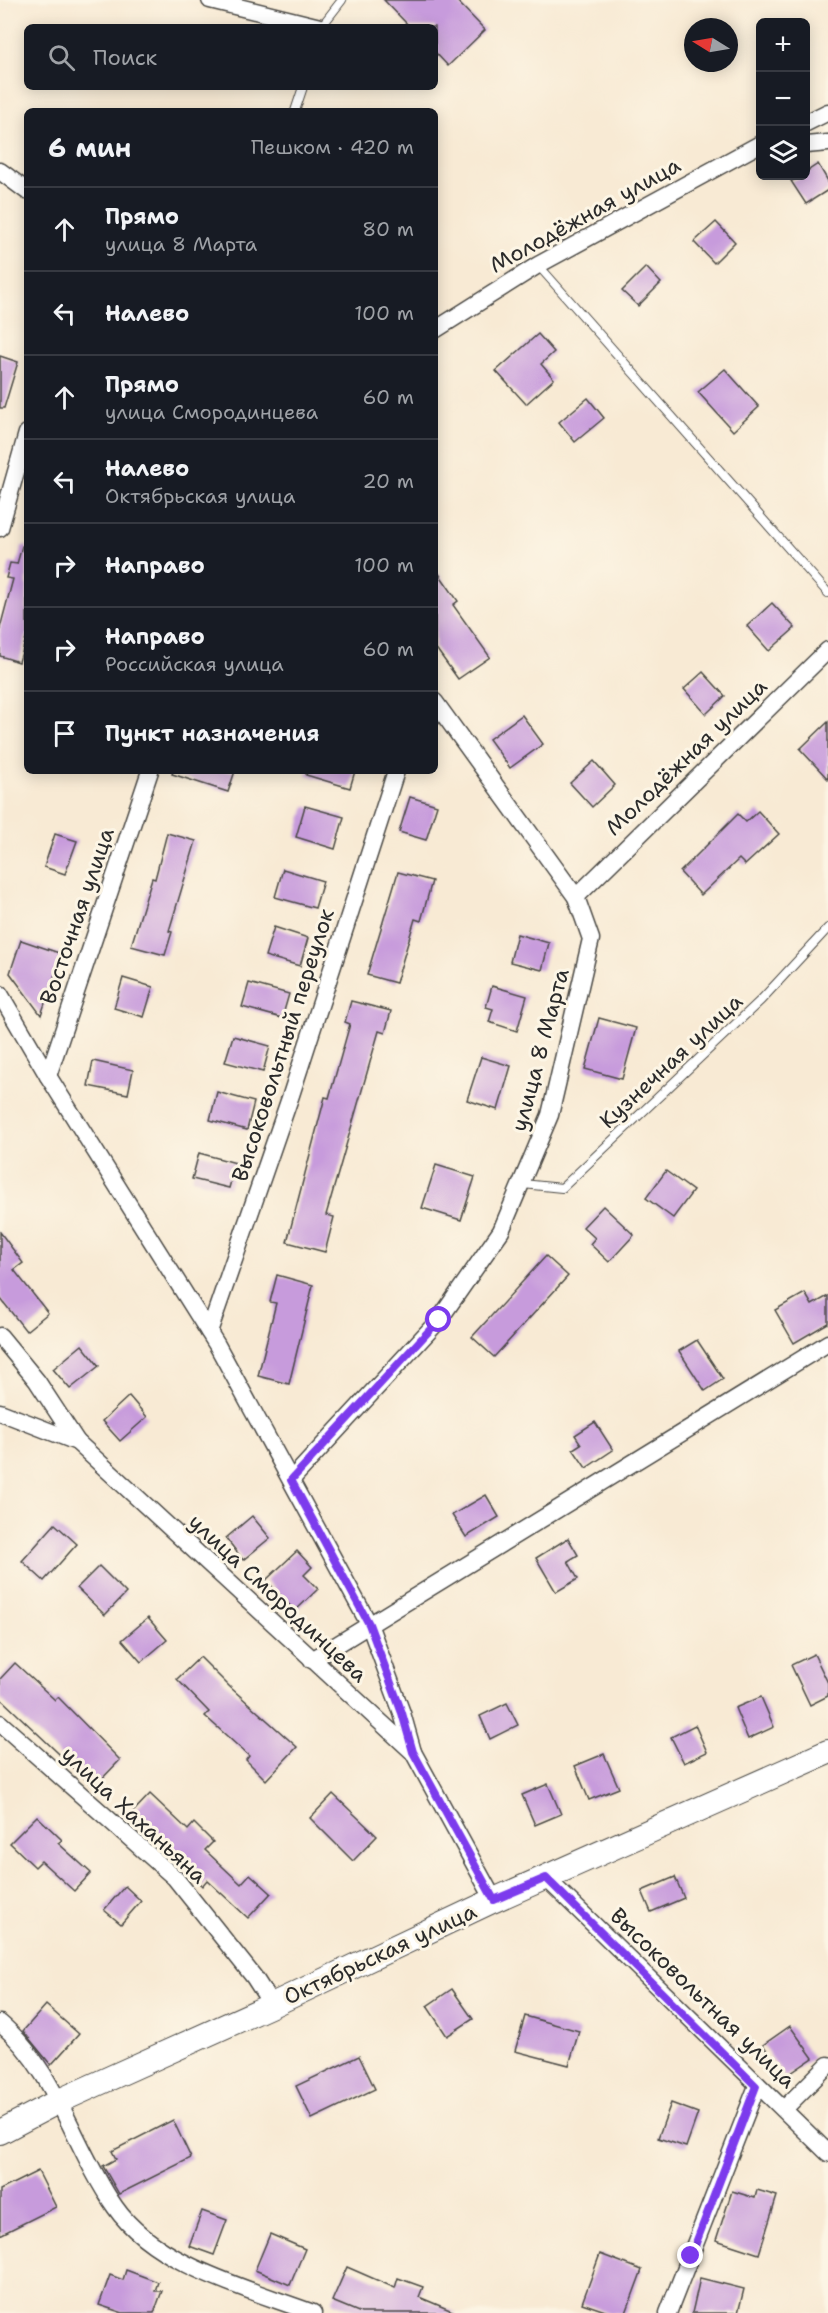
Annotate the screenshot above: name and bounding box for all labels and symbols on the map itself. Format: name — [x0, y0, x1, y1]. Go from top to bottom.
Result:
north arrow — [684, 18, 738, 72]
street label: Молодёжная улица — [484, 150, 686, 280]
street label: Молодёжная улица — [599, 672, 773, 842]
street label: Восточная улица — [33, 824, 121, 1008]
street label: Высоковольтный переулок — [225, 905, 341, 1185]
street label: улица 8 Марта — [504, 965, 576, 1135]
street label: Кузнечная улица — [593, 987, 749, 1135]
route start — [425, 1306, 451, 1332]
street label: улица Смородинцева — [182, 1507, 374, 1689]
street label: улица Хаханьяна — [55, 1740, 213, 1890]
street label: Октябрьская улица — [279, 1896, 481, 2011]
street label: Высоковольтная улица — [604, 1901, 802, 2095]
route end — [677, 2242, 703, 2268]

